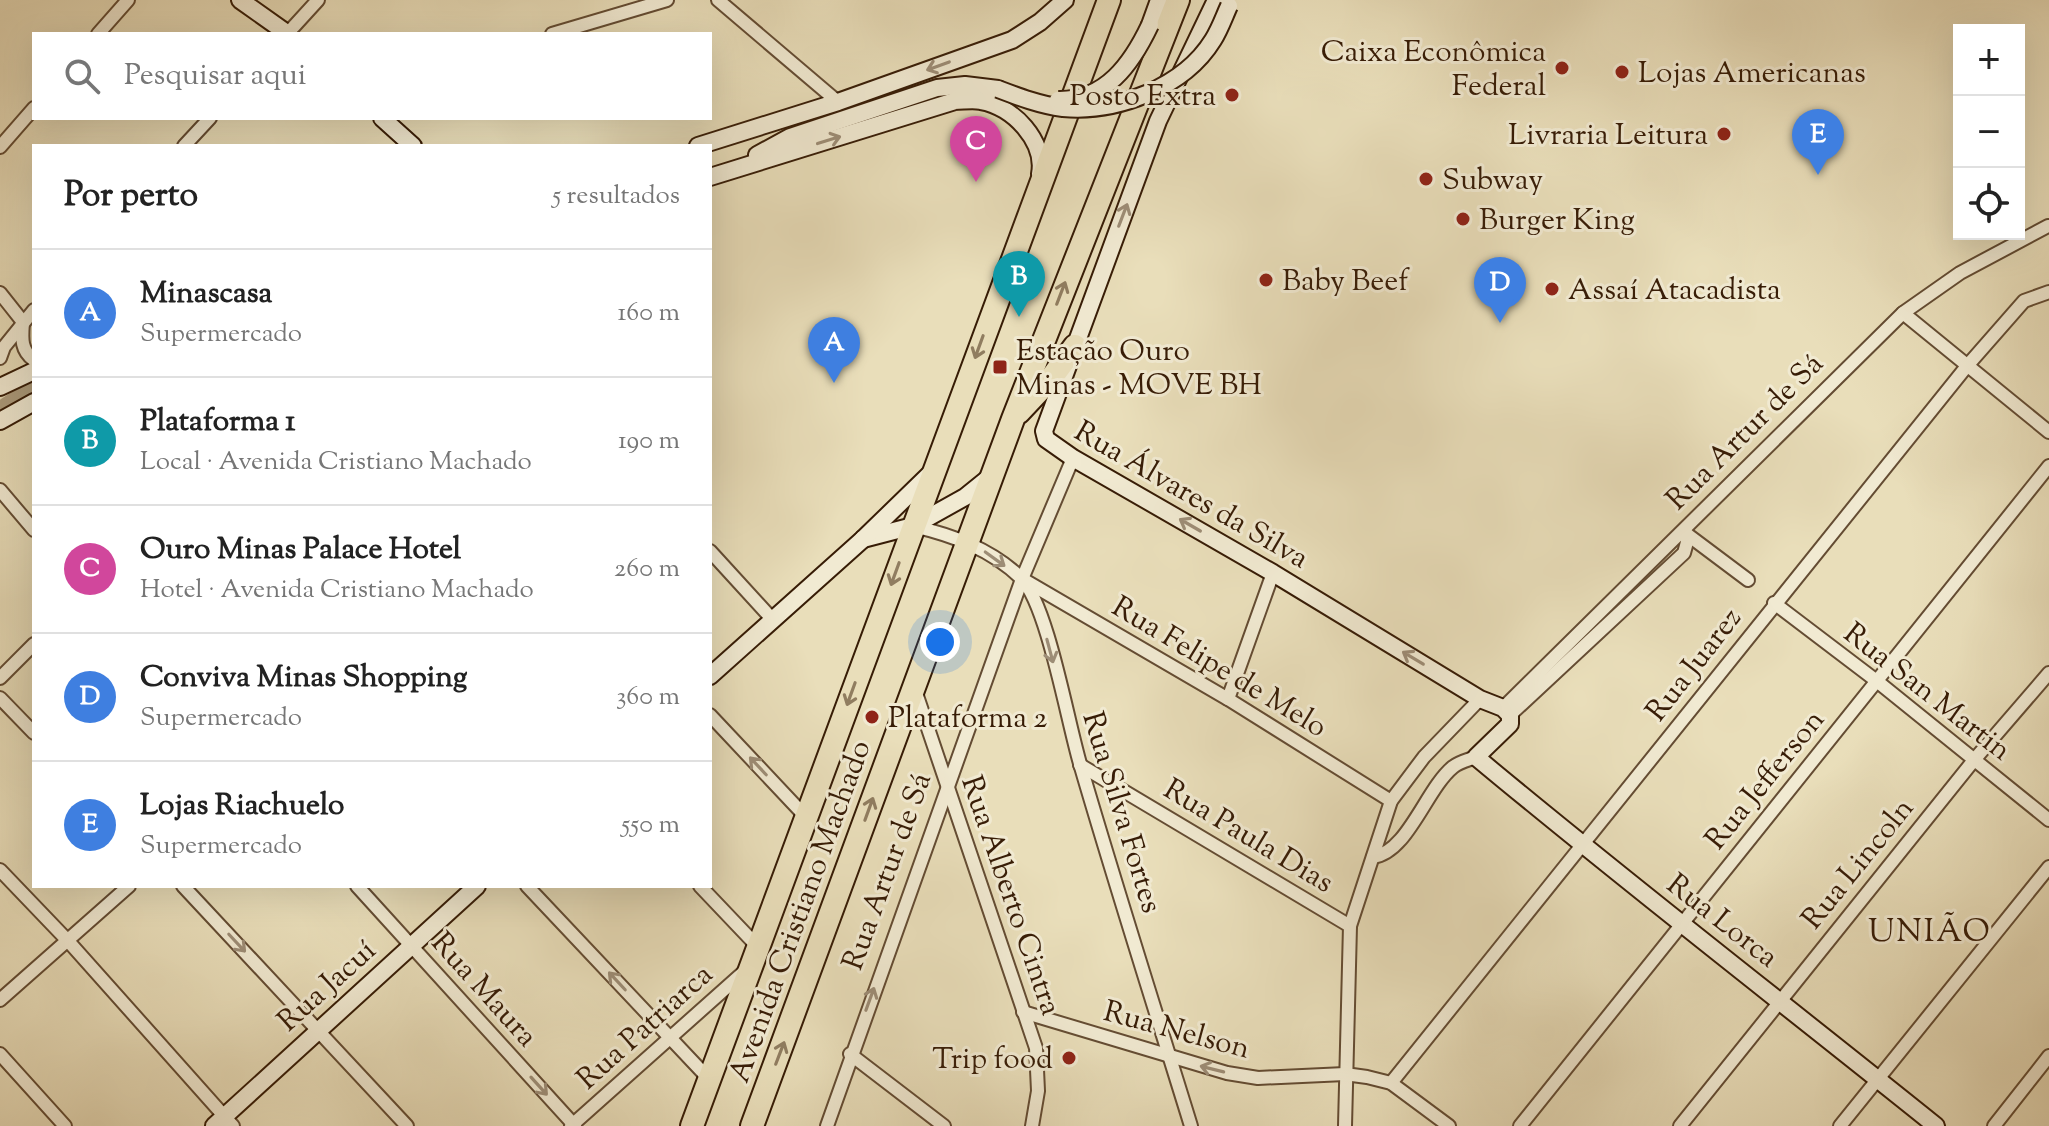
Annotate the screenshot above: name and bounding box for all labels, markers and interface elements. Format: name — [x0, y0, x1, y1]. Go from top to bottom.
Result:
map controls — [1953, 24, 2025, 240]
button: + — [1953, 24, 2025, 96]
search box — [32, 32, 712, 120]
place label: Caixa Econômica Federal — [1321, 32, 1546, 109]
place label: Lojas Americanas — [1638, 53, 1866, 96]
icon: search — [60, 54, 104, 98]
text: Pesquisar aqui — [124, 55, 306, 98]
marker: Caixa Econômica Federal — [1553, 59, 1571, 77]
one-way arrow — [927, 60, 951, 74]
marker: Lojas Americanas — [1613, 63, 1631, 81]
place label: Posto Extra — [1070, 76, 1216, 119]
marker: Posto Extra — [1223, 86, 1241, 104]
button: − — [1953, 96, 2025, 168]
pin: E — [1792, 109, 1844, 175]
place label: Livraria Leitura — [1508, 115, 1708, 158]
pin: C — [950, 116, 1002, 182]
marker: Livraria Leitura — [1715, 125, 1733, 143]
one-way arrow — [815, 132, 841, 147]
place label: Subway — [1442, 160, 1543, 203]
button: locate — [1953, 168, 2025, 240]
marker: Subway — [1417, 170, 1435, 188]
text: Por perto — [64, 172, 198, 221]
text: 5 resultados — [552, 178, 680, 215]
place label: Burger King — [1479, 200, 1635, 243]
one-way arrow — [1117, 203, 1131, 228]
marker: Burger King — [1454, 210, 1472, 228]
pin: B — [993, 251, 1045, 317]
pin: D — [1474, 257, 1526, 323]
place label: Baby Beef — [1282, 261, 1410, 304]
place label: Assaí Atacadista — [1568, 270, 1781, 313]
marker: Baby Beef — [1257, 271, 1275, 289]
text: Minascasa — [140, 273, 272, 316]
marker: Assaí Atacadista — [1543, 280, 1561, 298]
one-way arrow — [1055, 281, 1069, 306]
text: A — [79, 295, 101, 332]
text: 160 m — [617, 295, 680, 332]
text: Supermercado — [140, 316, 302, 353]
pin: A — [808, 317, 860, 383]
place label: Estação Ouro Minas - MOVE BH — [1016, 331, 1262, 408]
one-way arrow — [971, 334, 985, 359]
street label: Rua Artur de Sá — [1657, 344, 1834, 521]
marker: Estação Ouro Minas - MOVE BH — [991, 358, 1009, 376]
text: Plataforma 1 — [140, 401, 296, 444]
street label: Rua Álvares da Silva — [1066, 411, 1316, 581]
text: B — [82, 423, 98, 460]
text: 190 m — [618, 423, 680, 460]
text: Local · Avenida Cristiano Machado — [140, 444, 532, 481]
one-way arrow — [1179, 517, 1202, 533]
text: Ouro Minas Palace Hotel — [140, 529, 461, 572]
text: C — [80, 551, 100, 588]
text: 260 m — [614, 551, 680, 588]
one-way arrow — [983, 551, 1005, 567]
one-way arrow — [887, 561, 902, 586]
text: Hotel · Avenida Cristiano Machado — [140, 572, 534, 609]
street label: Rua Felipe de Melo — [1103, 587, 1335, 750]
street label: Rua Juarez — [1637, 599, 1753, 732]
street label: Rua San Martin — [1833, 614, 2020, 772]
your location — [920, 622, 960, 662]
one-way arrow — [1043, 637, 1058, 663]
one-way arrow — [1402, 650, 1425, 666]
text: Conviva Minas Shopping — [140, 657, 467, 700]
text: D — [80, 679, 100, 716]
text: 360 m — [616, 679, 680, 716]
one-way arrow — [843, 681, 857, 706]
place label: Plataforma 2 — [888, 698, 1047, 741]
text: Supermercado — [140, 700, 302, 737]
street label: Rua Jefferson — [1696, 701, 1836, 860]
street label: Rua Silva Fortes — [1070, 707, 1172, 919]
marker: Plataforma 2 — [863, 708, 881, 726]
street label: Avenida Cristiano Machado — [719, 735, 883, 1089]
one-way arrow — [748, 756, 767, 776]
street label: Rua Artur de Sá — [833, 767, 944, 977]
street label: Rua Paula Dias — [1154, 769, 1341, 905]
street label: Rua Alberto Cintra — [948, 770, 1071, 1022]
text: Lojas Riachuelo — [140, 785, 344, 828]
street label: Rua Lincoln — [1792, 789, 1926, 940]
one-way arrow — [863, 797, 877, 822]
text: E — [82, 807, 98, 844]
text: 550 m — [621, 807, 680, 844]
text: Supermercado — [140, 828, 302, 865]
street label: Rua Lorca — [1656, 865, 1787, 979]
district label: UNIÃO — [1868, 910, 1992, 956]
street label: Rua Maura — [420, 924, 547, 1058]
street label: Rua Jacuí — [269, 931, 387, 1043]
one-way arrow — [227, 932, 245, 952]
street label: Rua Patriarca — [568, 955, 723, 1101]
one-way arrow — [607, 971, 626, 991]
one-way arrow — [864, 987, 878, 1012]
street label: Rua Nelson — [1098, 991, 1255, 1072]
place label: Trip food — [932, 1039, 1053, 1082]
one-way arrow — [774, 1041, 788, 1066]
marker: Trip food — [1060, 1049, 1078, 1067]
one-way arrow — [1200, 1061, 1226, 1076]
one-way arrow — [529, 1076, 548, 1096]

